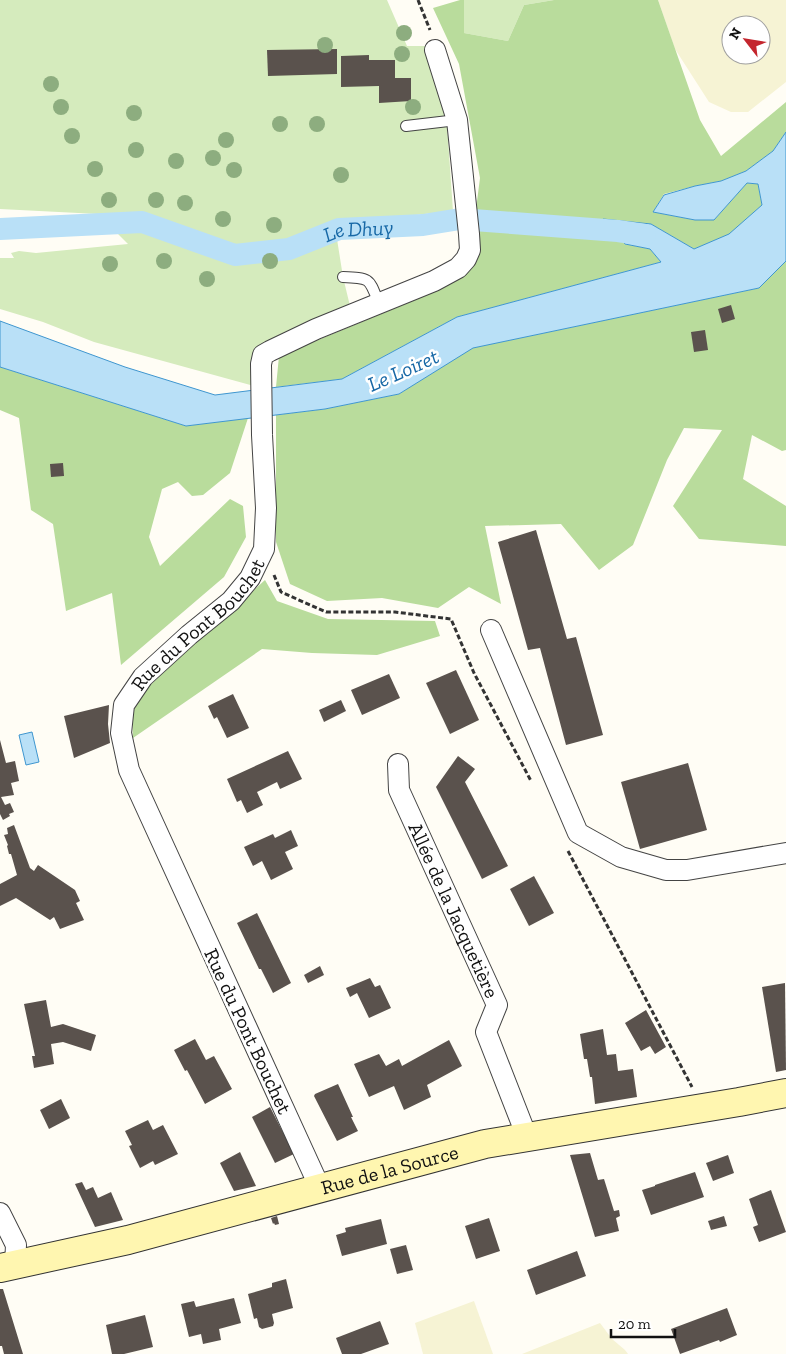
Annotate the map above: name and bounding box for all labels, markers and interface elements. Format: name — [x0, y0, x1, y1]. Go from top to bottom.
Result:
north arrow — [721, 15, 771, 65]
text: N — [725, 24, 745, 43]
water label: Le Dhuy — [319, 214, 394, 247]
water label: Le Loiret — [364, 343, 442, 397]
street label: Rue du Pont Bouchet — [126, 554, 270, 695]
street label: Allée de la Jacquetière — [403, 819, 504, 1002]
street label: Rue du Pont Bouchet — [199, 944, 297, 1118]
street label: Rue de la Source — [318, 1140, 461, 1200]
scale bar — [611, 1306, 675, 1338]
text: 20 m — [618, 1315, 651, 1333]

